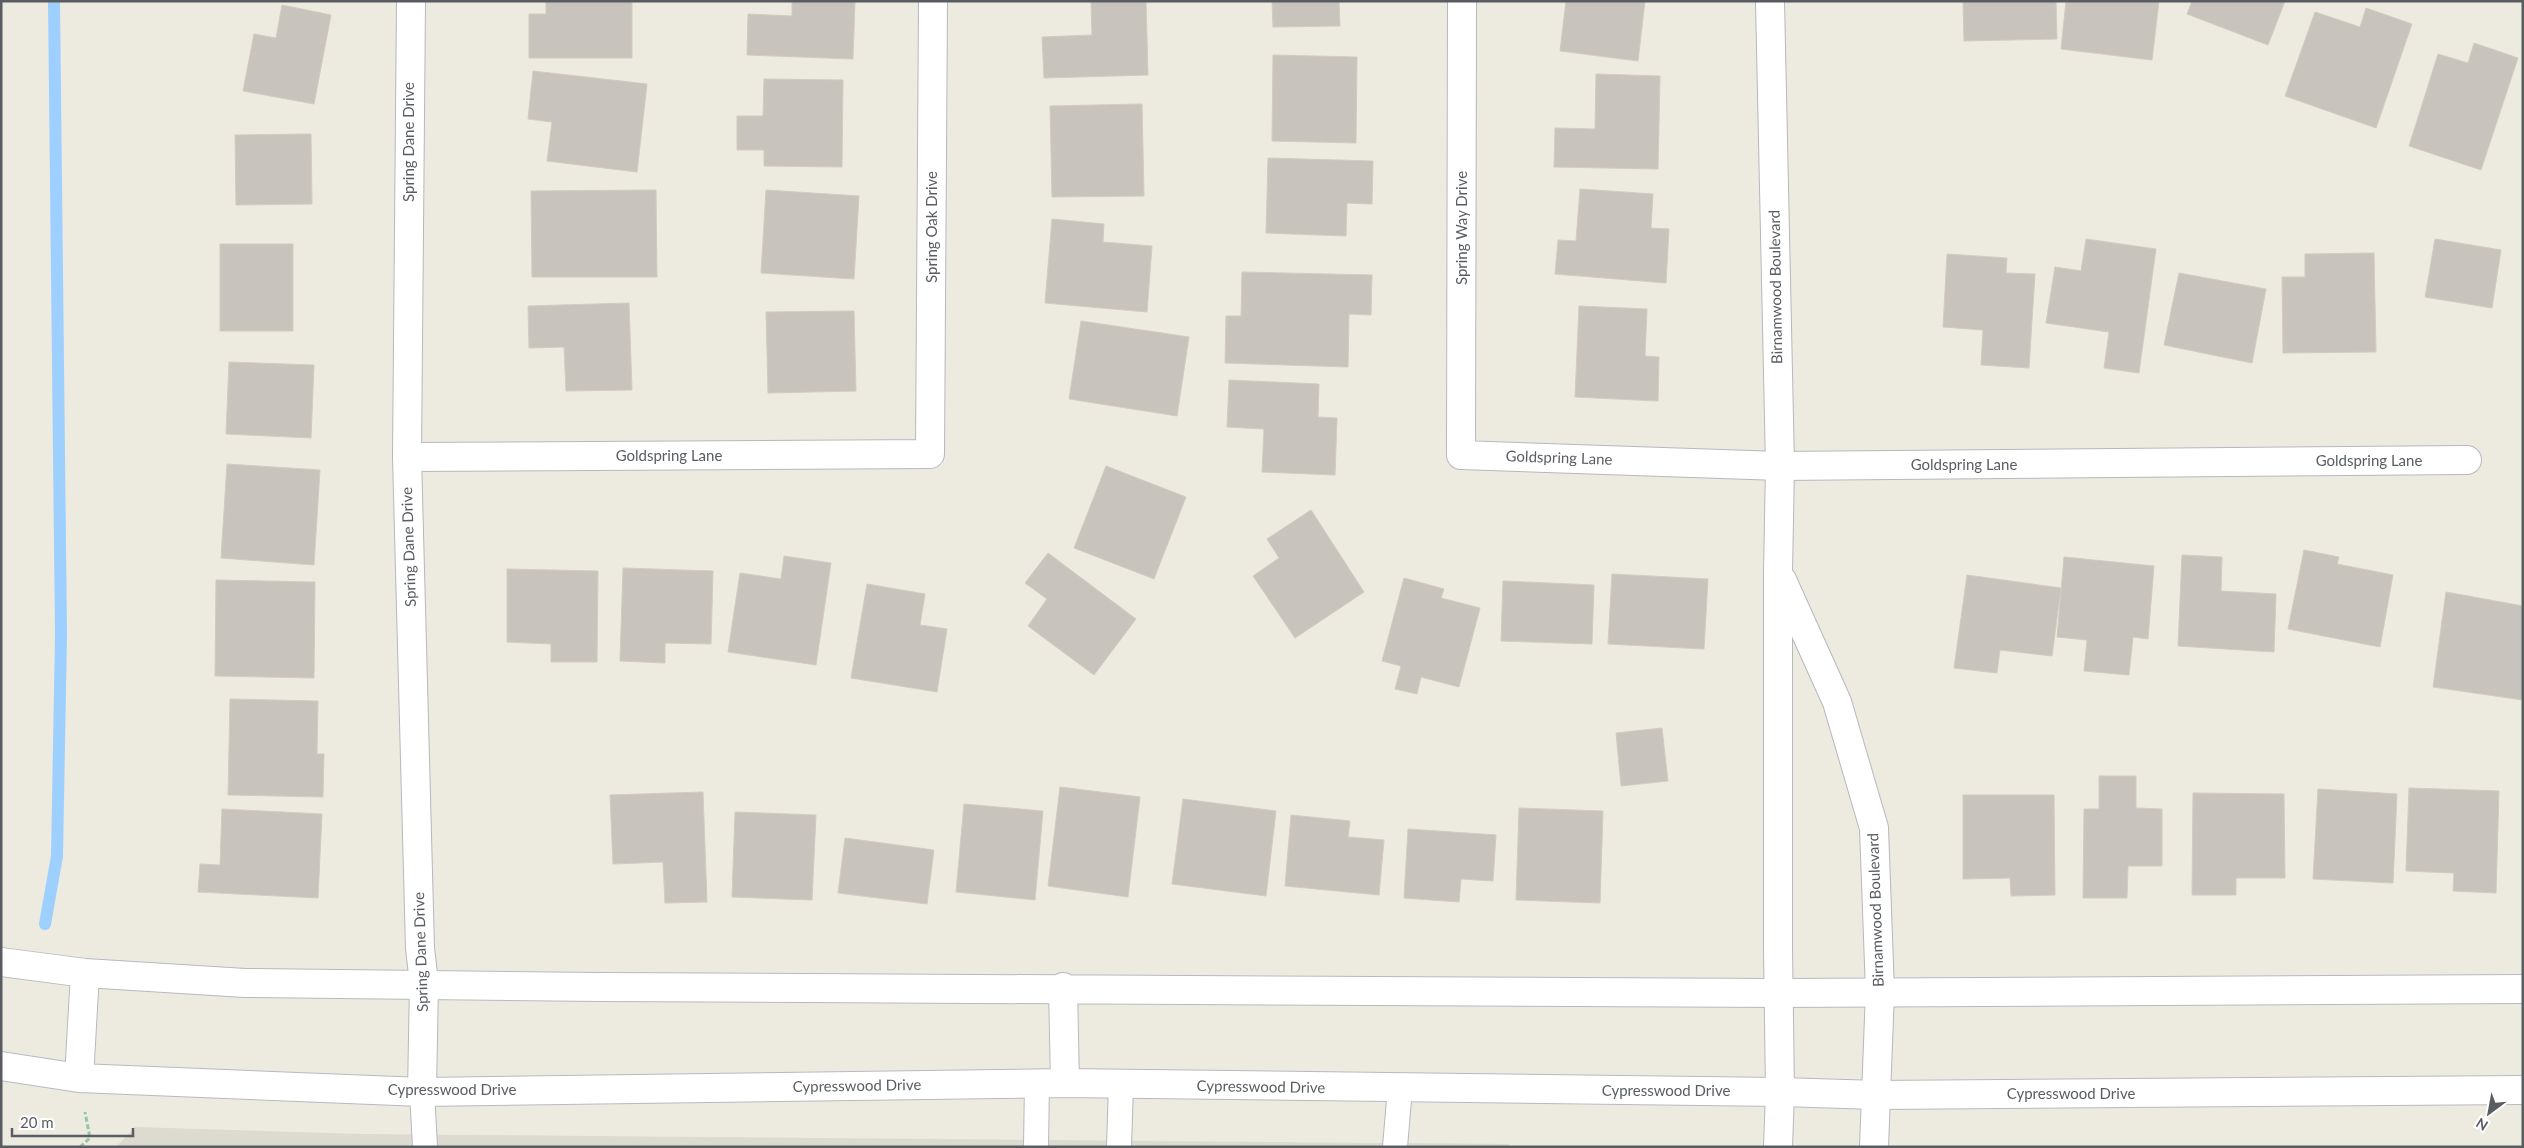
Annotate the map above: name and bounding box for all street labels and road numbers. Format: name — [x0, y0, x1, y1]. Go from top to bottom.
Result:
street label: Spring Dane Drive — [399, 82, 417, 202]
street label: Spring Oak Drive — [922, 171, 940, 283]
street label: Spring Way Drive — [1452, 171, 1470, 285]
street label: Birnamwood Boulevard — [1765, 210, 1785, 364]
street label: Goldspring Lane — [616, 446, 722, 464]
street label: Goldspring Lane — [1505, 446, 1613, 468]
street label: Goldspring Lane — [2316, 451, 2422, 469]
street label: Goldspring Lane — [1911, 455, 2017, 473]
street label: Spring Dane Drive — [397, 487, 419, 607]
street label: Birnamwood Boulevard — [1863, 833, 1887, 987]
street label: Spring Dane Drive — [409, 892, 431, 1012]
street label: Cypresswood Drive — [793, 1075, 922, 1095]
street label: Cypresswood Drive — [1197, 1076, 1326, 1096]
street label: Cypresswood Drive — [388, 1080, 516, 1098]
street label: Cypresswood Drive — [1602, 1081, 1730, 1099]
street label: Cypresswood Drive — [2007, 1084, 2135, 1102]

